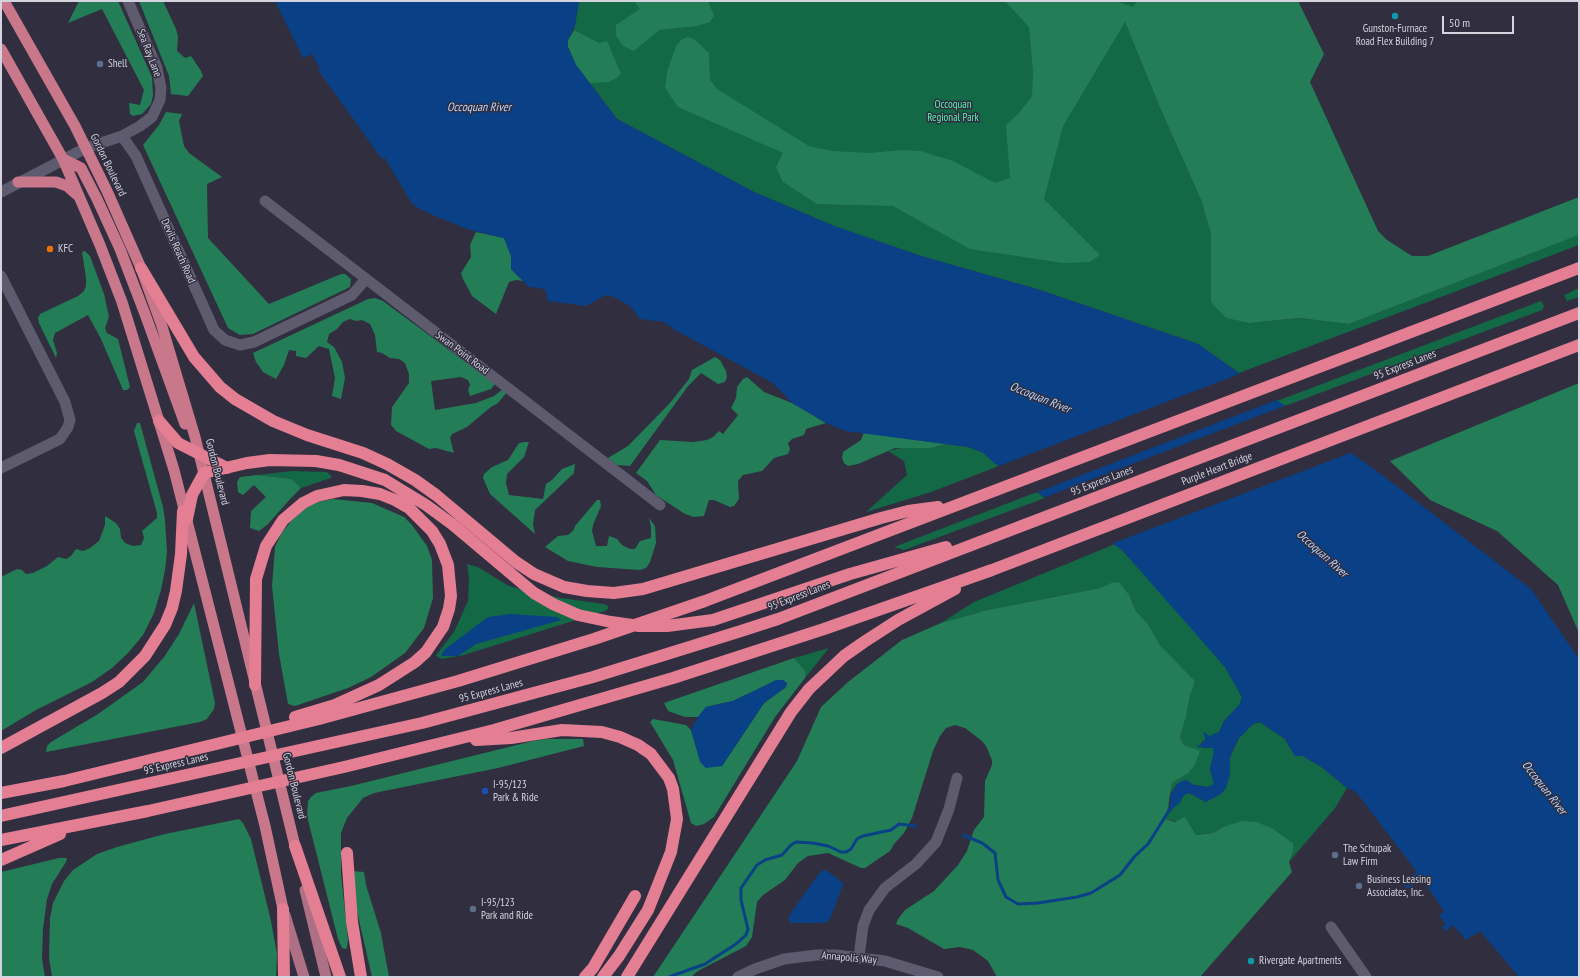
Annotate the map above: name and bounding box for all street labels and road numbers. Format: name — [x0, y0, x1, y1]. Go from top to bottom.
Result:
street label: Sea Ray Lane — [134, 27, 164, 79]
street label: Gordon Boulevard — [87, 132, 129, 198]
street label: Devils Reach Road — [158, 217, 198, 285]
street label: Swan Point Road — [433, 329, 491, 377]
street label: 95 Express Lanes — [1372, 347, 1438, 383]
street label: Gordon Boulevard — [202, 437, 232, 507]
street label: Purple Heart Bridge — [1180, 449, 1254, 489]
street label: 95 Express Lanes — [1069, 463, 1135, 499]
street label: 95 Express Lanes — [766, 578, 832, 614]
street label: 95 Express Lanes — [458, 676, 524, 706]
street label: 95 Express Lanes — [143, 750, 209, 778]
street label: Gordon Boulevard — [279, 751, 309, 821]
street label: Annapolis Way — [821, 949, 877, 967]

